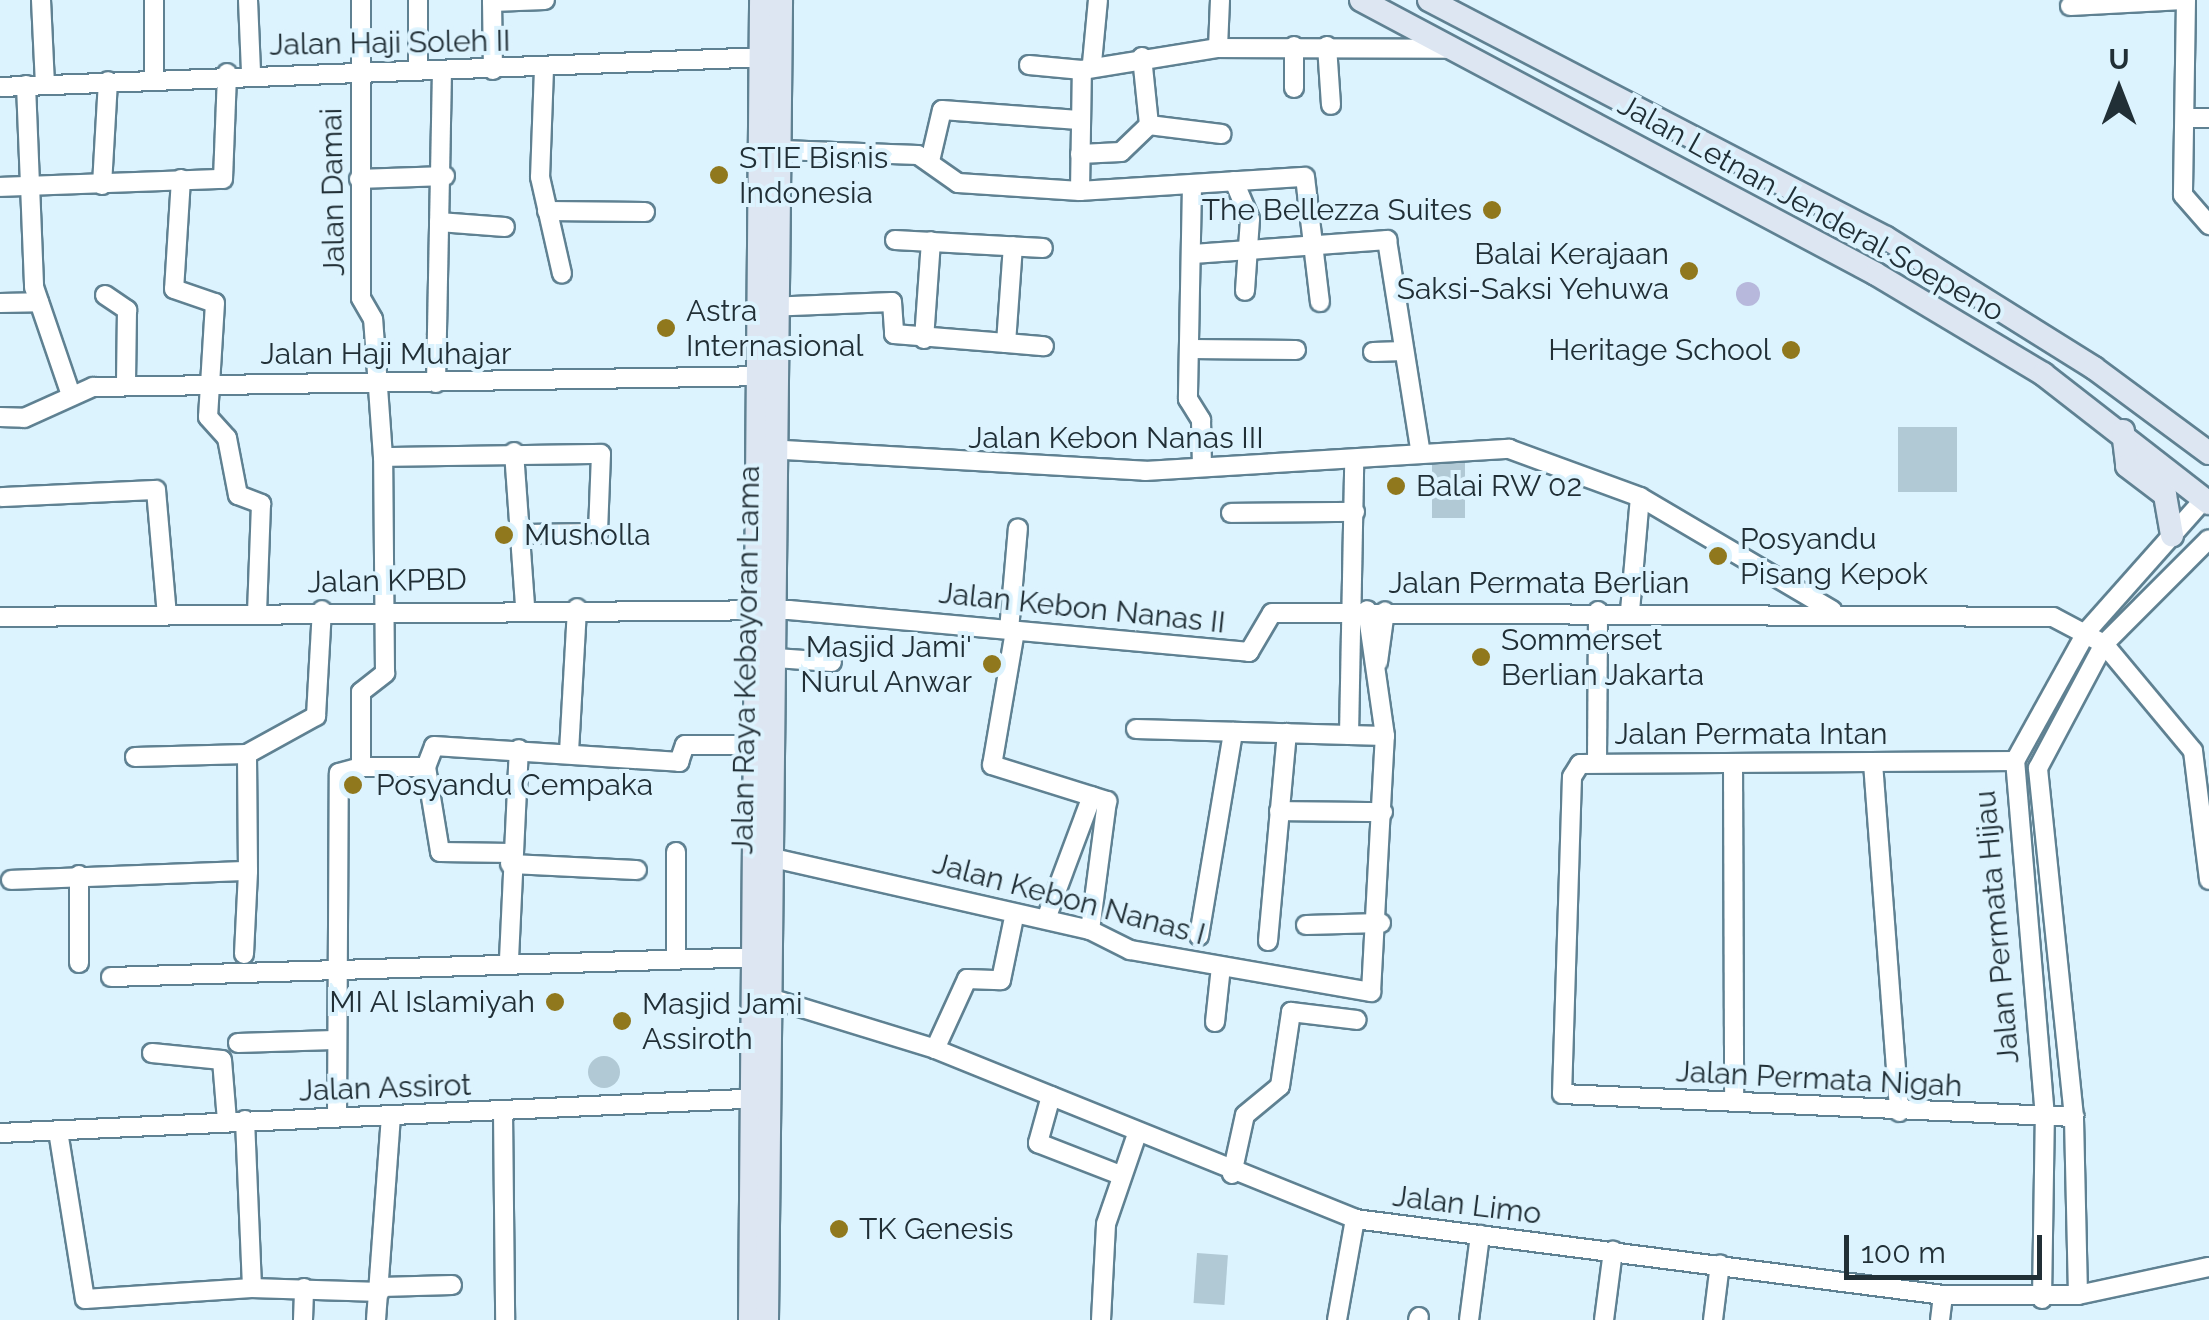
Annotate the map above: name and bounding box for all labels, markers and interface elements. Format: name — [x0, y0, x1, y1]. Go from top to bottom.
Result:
street label: Jalan Haji Soleh II — [269, 23, 511, 63]
north arrow — [2069, 40, 2169, 140]
text: U — [2108, 43, 2130, 76]
street label: Jalan Letnan Jenderal Soepeno — [1611, 86, 2011, 330]
street label: Jalan Damai — [314, 108, 352, 276]
place label: STIE Bisnis Indonesia — [739, 140, 888, 210]
marker: STIE Bisnis Indonesia — [708, 164, 730, 186]
place label: The Bellezza Suites — [1202, 192, 1472, 228]
marker: The Bellezza Suites — [1481, 199, 1503, 221]
place label: Balai Kerajaan Saksi-Saksi Yehuwa — [1396, 236, 1669, 306]
marker: Balai Kerajaan Saksi-Saksi Yehuwa — [1678, 260, 1700, 282]
place label: Astra Internasional — [686, 293, 863, 364]
marker: Astra Internasional — [655, 317, 677, 339]
place label: Heritage School — [1548, 332, 1771, 368]
street label: Jalan Haji Muhajar — [260, 336, 512, 372]
marker: Heritage School — [1780, 339, 1802, 361]
street label: Jalan Kebon Nanas III — [968, 420, 1264, 456]
street label: Jalan Raya Kebayoran Lama — [725, 465, 767, 855]
place label: Balai RW 02 — [1416, 468, 1583, 504]
marker: Balai RW 02 — [1385, 475, 1407, 497]
place label: Musholla — [524, 517, 651, 553]
place label: Posyandu Pisang Kepok — [1740, 521, 1928, 592]
marker: Musholla — [493, 524, 515, 546]
marker: Posyandu Pisang Kepok — [1705, 543, 1731, 569]
street label: Jalan KPBD — [307, 562, 467, 600]
street label: Jalan Permata Berlian — [1388, 565, 1690, 601]
street label: Jalan Kebon Nanas II — [937, 575, 1227, 641]
place label: Sommerset Berlian Jakarta — [1501, 622, 1705, 692]
place label: Masjid Jami' Nurul Anwar — [799, 629, 972, 700]
marker: Sommerset Berlian Jakarta — [1470, 646, 1492, 668]
marker: Masjid Jami' Nurul Anwar — [981, 653, 1003, 675]
street label: Jalan Permata Intan — [1614, 716, 1888, 752]
place label: Posyandu Cempaka — [376, 767, 653, 803]
marker: Posyandu Cempaka — [340, 772, 366, 798]
street label: Jalan Permata Hijau — [1967, 789, 2027, 1065]
street label: Jalan Kebon Nanas I — [929, 845, 1209, 953]
place label: MI Al Islamiyah — [327, 984, 535, 1020]
place label: Masjid Jami Assiroth — [642, 986, 803, 1056]
marker: MI Al Islamiyah — [544, 991, 566, 1013]
marker: Masjid Jami Assiroth — [611, 1010, 633, 1032]
street label: Jalan Permata Nigah — [1675, 1054, 1963, 1104]
street label: Jalan Assirot — [298, 1067, 472, 1109]
street label: Jalan Limo — [1391, 1178, 1543, 1232]
place label: TK Genesis — [859, 1211, 1014, 1247]
scale bar — [1849, 1215, 2046, 1277]
marker: TK Genesis — [828, 1218, 850, 1240]
text: 100 m — [1861, 1235, 1946, 1270]

